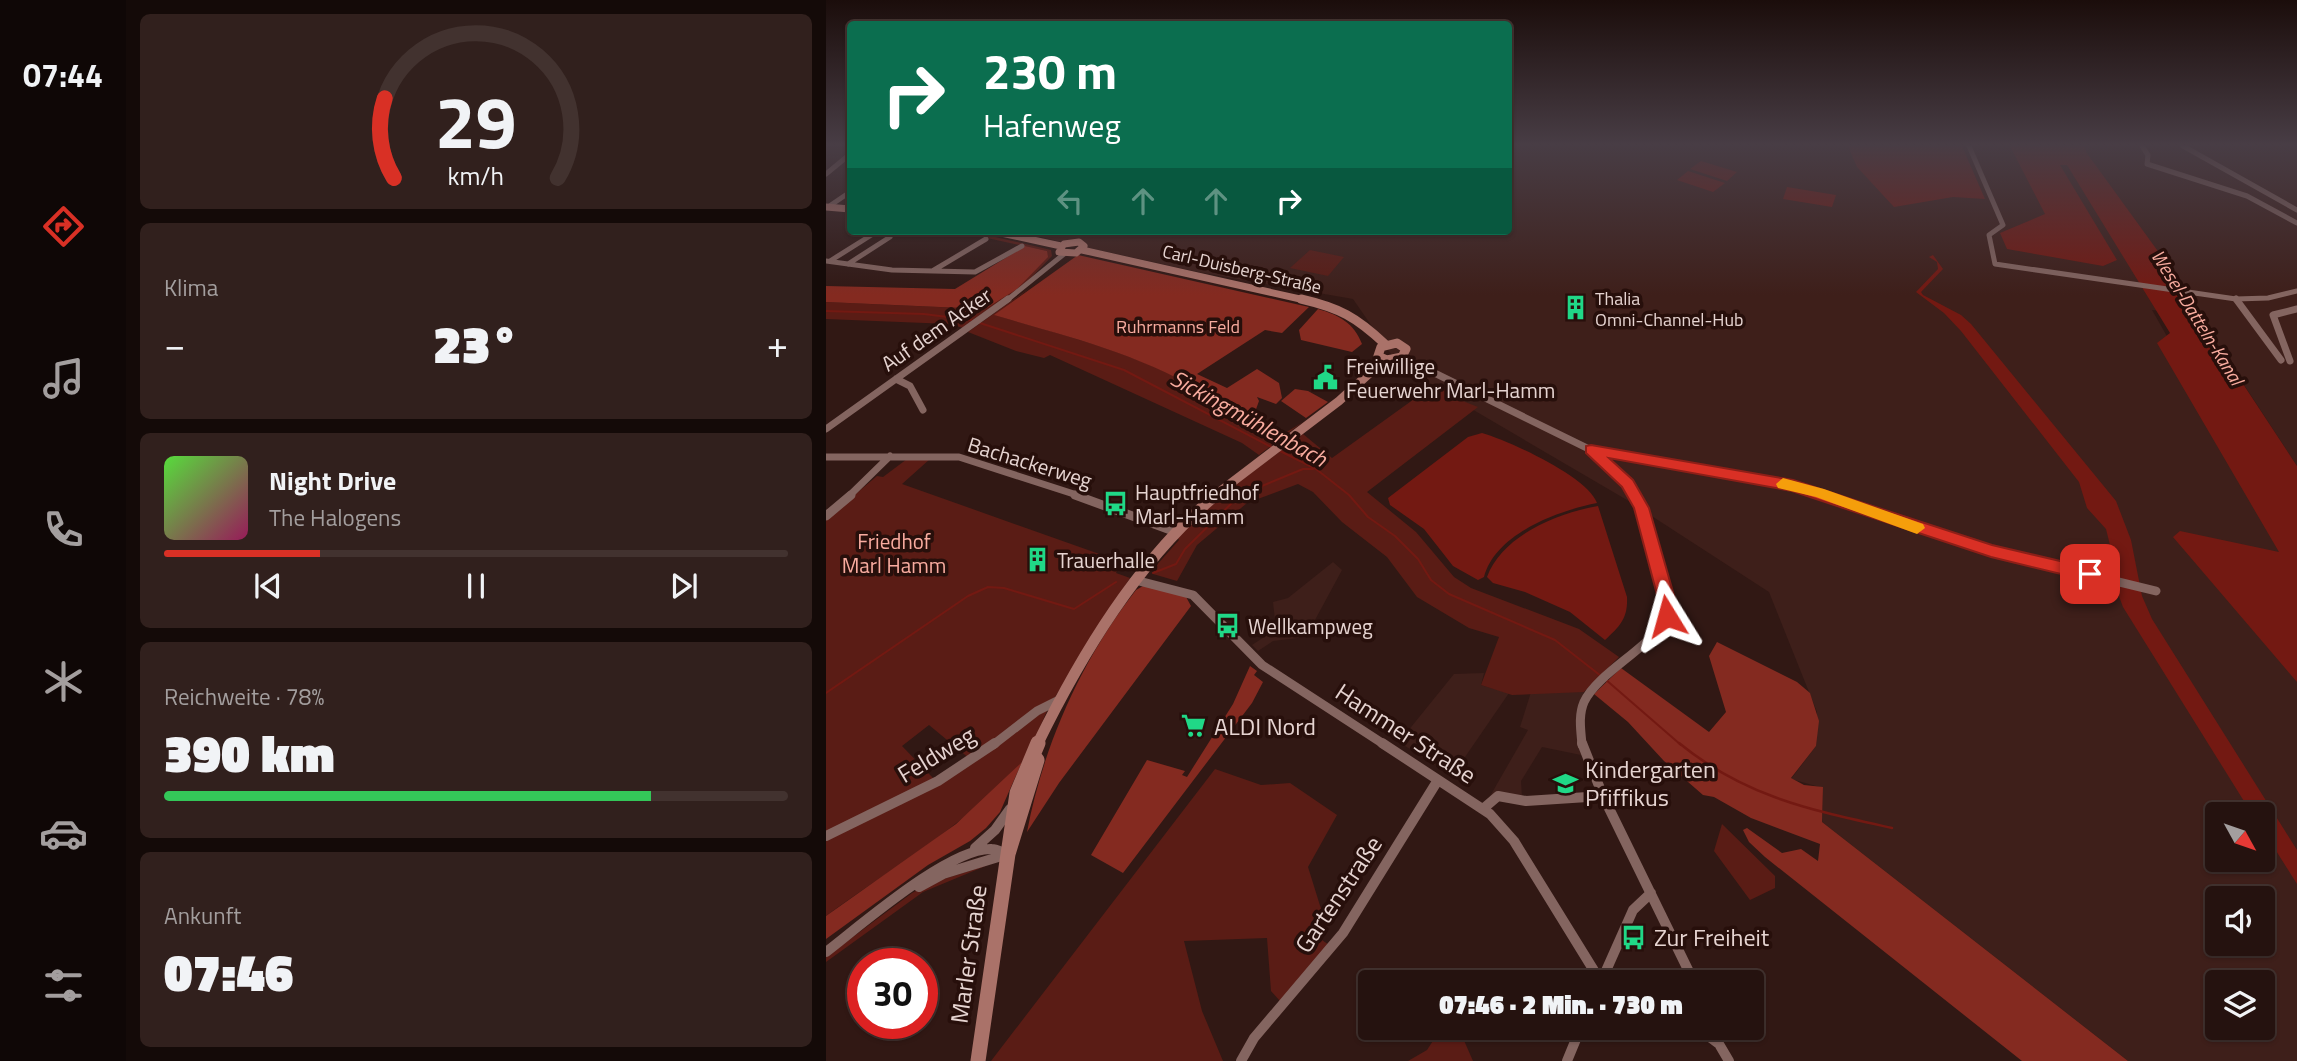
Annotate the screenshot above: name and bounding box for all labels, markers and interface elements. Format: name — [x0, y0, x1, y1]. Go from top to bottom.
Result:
text: 230 m — [983, 33, 1117, 108]
icon: right — [868, 49, 959, 140]
text: 07:44 — [23, 51, 103, 99]
text: 29 — [435, 66, 517, 176]
text: Hafenweg — [983, 101, 1121, 149]
text: km/h — [448, 157, 504, 195]
icon: left — [1051, 182, 1089, 220]
icon: ahead — [1124, 182, 1162, 220]
icon: ahead — [1197, 182, 1235, 220]
icon: right — [1270, 182, 1308, 220]
icon: directions — [39, 202, 88, 251]
street label: Carl-Duisberg-Straße — [1160, 238, 1324, 300]
water label: Wesel-Datteln-Kanal — [2145, 243, 2252, 392]
text: Klima — [164, 270, 218, 305]
street label: Auf dem Acker — [874, 279, 998, 379]
place label: Thalia Omni-Channel-Hub — [1595, 285, 1744, 333]
building icon: Thalia Omni-Channel-Hub — [1561, 294, 1589, 322]
text: 23° — [433, 304, 519, 383]
park label: Ruhrmanns Feld — [1116, 313, 1240, 340]
text: − — [164, 315, 185, 373]
text: + — [767, 315, 788, 373]
place label: Freiwillige Feuerwehr Marl-Hamm — [1346, 350, 1555, 406]
icon: music — [39, 354, 88, 403]
water label: Sickingmühlenbach — [1164, 360, 1334, 476]
public building icon: Freiwillige Feuerwehr Marl-Hamm — [1312, 364, 1340, 392]
street label: Bachackerweg — [964, 428, 1096, 496]
text: Night Drive — [269, 461, 396, 500]
place label: Hauptfriedhof Marl-Hamm — [1135, 476, 1259, 532]
bus stop icon: Hauptfriedhof Marl-Hamm — [1101, 490, 1129, 518]
text: The Halogens — [269, 500, 401, 535]
icon: phone — [39, 505, 88, 554]
park label: Friedhof Marl Hamm — [842, 525, 946, 581]
place label: Trauerhalle — [1057, 544, 1155, 576]
pin — [2060, 544, 2120, 604]
building icon: Trauerhalle — [1023, 546, 1051, 574]
icon: arrive — [2071, 555, 2109, 593]
icon: previous — [249, 567, 287, 605]
icon: pause — [457, 567, 495, 605]
icon: next — [665, 567, 703, 605]
position arrow — [1630, 579, 1704, 653]
place label: Wellkampweg — [1248, 610, 1373, 642]
bus stop icon: Wellkampweg — [1214, 612, 1242, 640]
icon: climate — [39, 657, 88, 706]
street label: Hammer Straße — [1328, 674, 1484, 792]
text: Reichweite · 78% — [164, 679, 324, 714]
place label: ALDI Nord — [1214, 708, 1316, 744]
supermarket icon: ALDI Nord — [1180, 712, 1208, 740]
text: 390 km — [164, 713, 335, 792]
street label: Feldweg — [890, 717, 982, 791]
place label: Kindergarten Pfiffikus — [1585, 751, 1716, 815]
school or university icon: Kindergarten Pfiffikus — [1551, 769, 1579, 797]
north arrow — [2205, 802, 2275, 872]
map controls — [2205, 802, 2275, 1040]
icon: car — [39, 809, 88, 858]
street label: Gartenstraße — [1286, 828, 1390, 960]
street label: Marler Straße — [940, 883, 996, 1025]
button: sound — [2205, 886, 2275, 956]
text: Ankunft — [164, 898, 241, 933]
place label: Zur Freiheit — [1654, 919, 1770, 955]
bus stop icon: Zur Freiheit — [1620, 923, 1648, 951]
text: 07:46 — [164, 932, 293, 1011]
speed limit sign: 30 — [847, 948, 938, 1039]
icon: filters — [39, 961, 88, 1010]
button: layers — [2205, 970, 2275, 1040]
text: 07:46 · 2 Min. · 730 m — [1439, 985, 1683, 1024]

